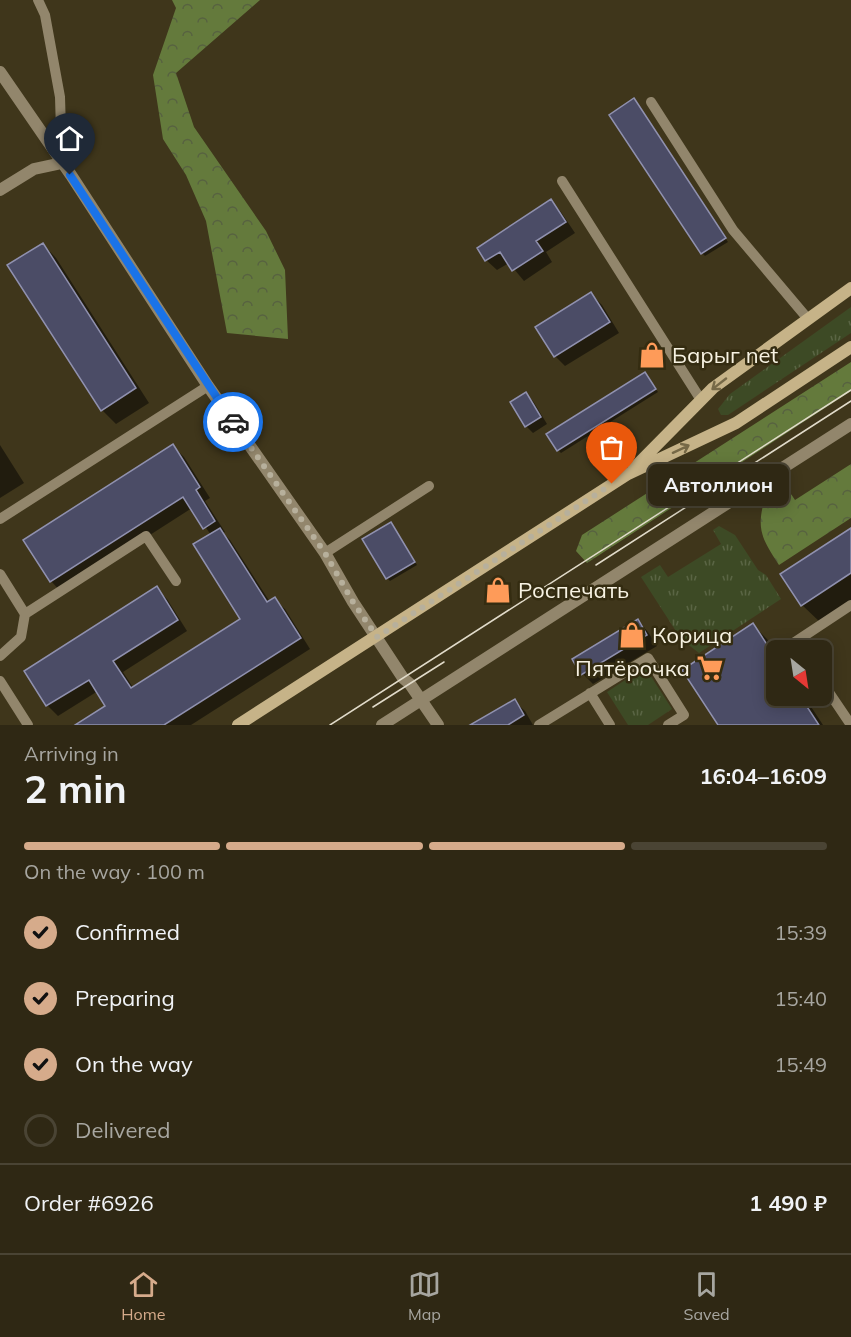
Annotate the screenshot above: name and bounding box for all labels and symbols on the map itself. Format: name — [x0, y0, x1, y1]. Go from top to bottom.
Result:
pin — [44, 113, 95, 175]
shop icon: Барыг net — [637, 340, 667, 370]
place label: Барыг net — [672, 341, 778, 369]
one-way arrow — [711, 377, 727, 390]
courier — [203, 392, 263, 452]
pin — [586, 422, 637, 484]
one-way arrow — [672, 443, 690, 455]
callout: Автоллион — [648, 463, 789, 505]
shop icon: Роспечать — [483, 575, 513, 605]
place label: Роспечать — [518, 576, 629, 604]
shop icon: Корица — [617, 620, 647, 650]
place label: Корица — [652, 621, 732, 649]
north arrow — [766, 640, 832, 706]
supermarket icon: Пятёрочка — [695, 653, 725, 683]
place label: Пятёрочка — [575, 654, 690, 682]

